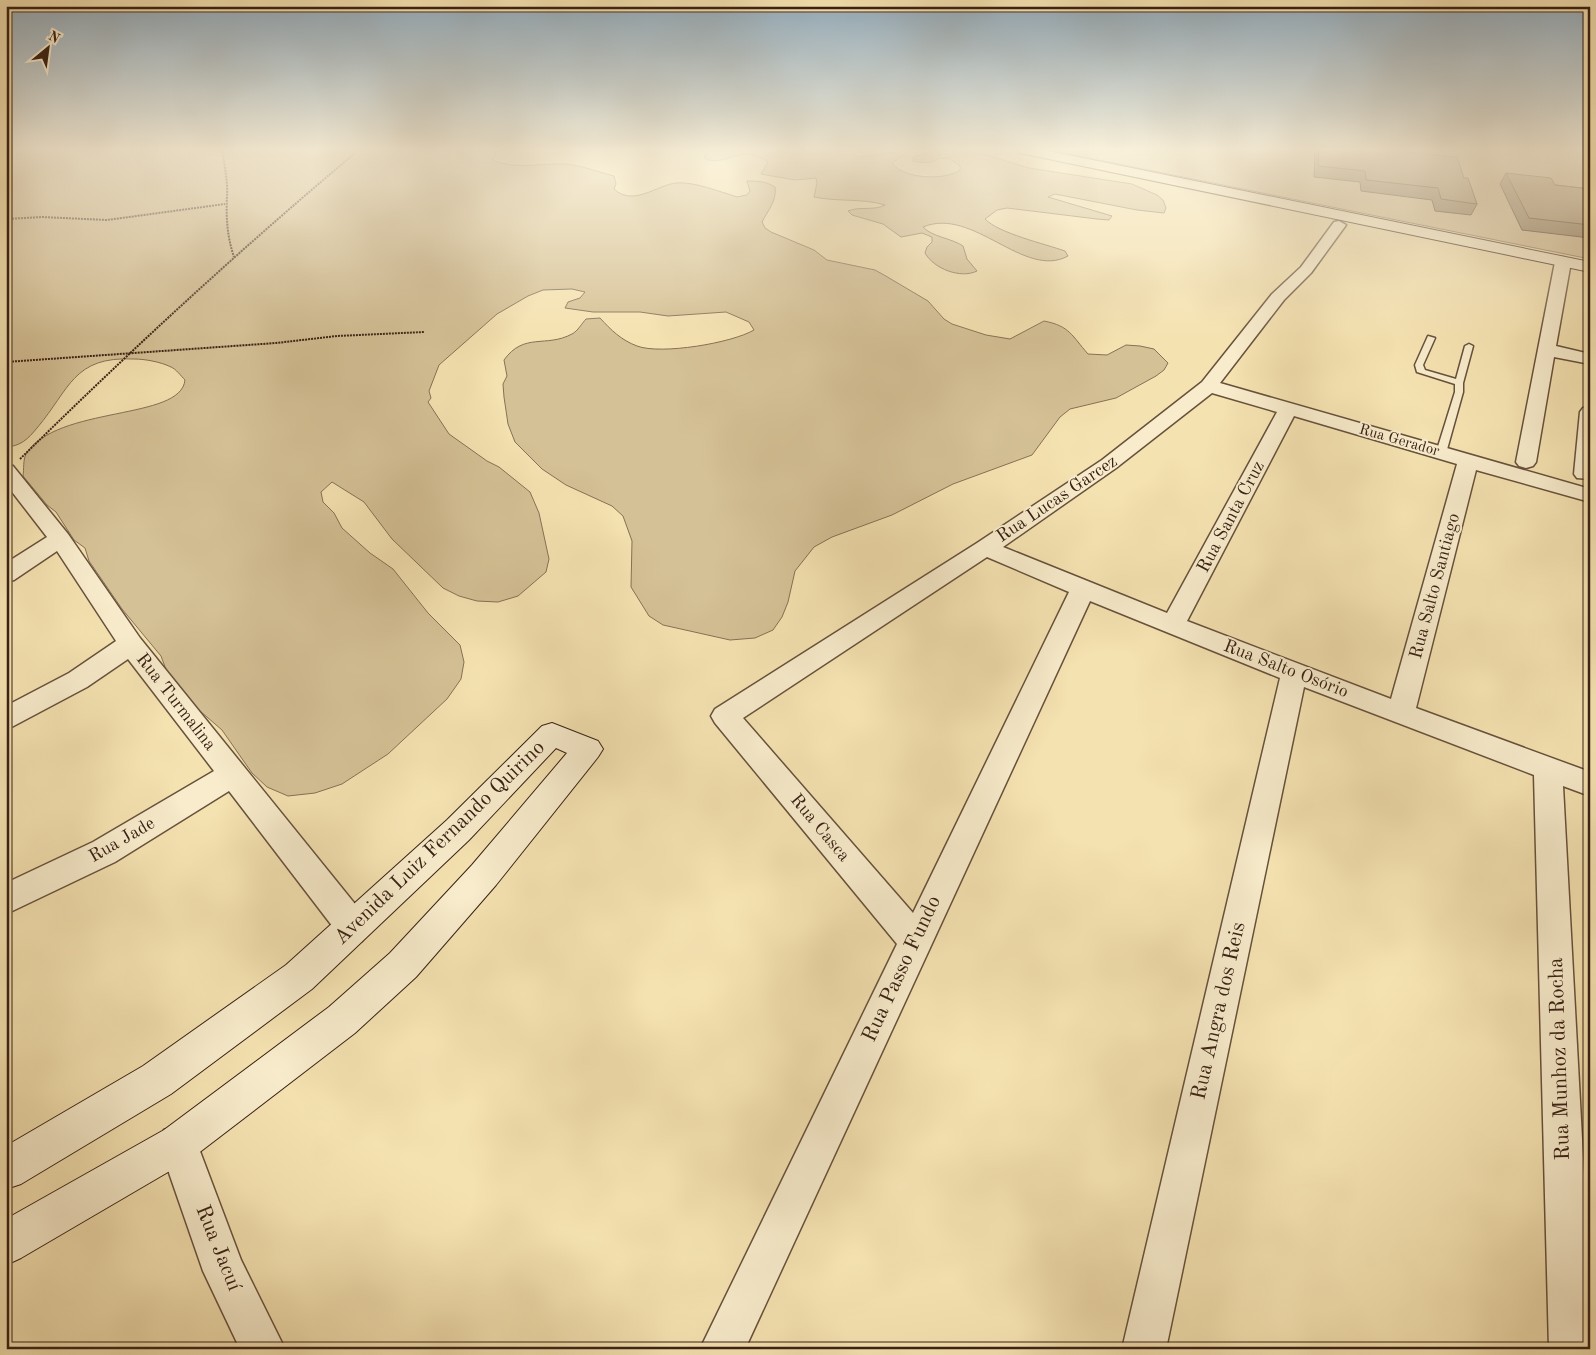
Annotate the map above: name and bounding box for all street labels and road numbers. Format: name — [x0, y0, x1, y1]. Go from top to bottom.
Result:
street label: Rua Gerador — [1357, 422, 1441, 460]
street label: Rua Lucas Garcez — [994, 452, 1120, 546]
street label: Rua Santa Cruz — [1194, 458, 1268, 576]
street label: Rua Salto Santiago — [1407, 511, 1463, 661]
street label: Rua Salto Osório — [1221, 637, 1351, 701]
street label: Rua Turmalina — [133, 650, 219, 754]
street label: Avenida Luiz Fernando Quirino — [331, 737, 549, 949]
street label: Rua Casca — [787, 791, 853, 865]
street label: Rua Jade — [86, 814, 158, 866]
street label: Rua Passo Fundo — [859, 893, 945, 1045]
street label: Rua Angra dos Reis — [1188, 920, 1250, 1102]
street label: Rua Munhoz da Rocha — [1546, 957, 1574, 1161]
street label: Rua Jacuí — [191, 1202, 245, 1294]

